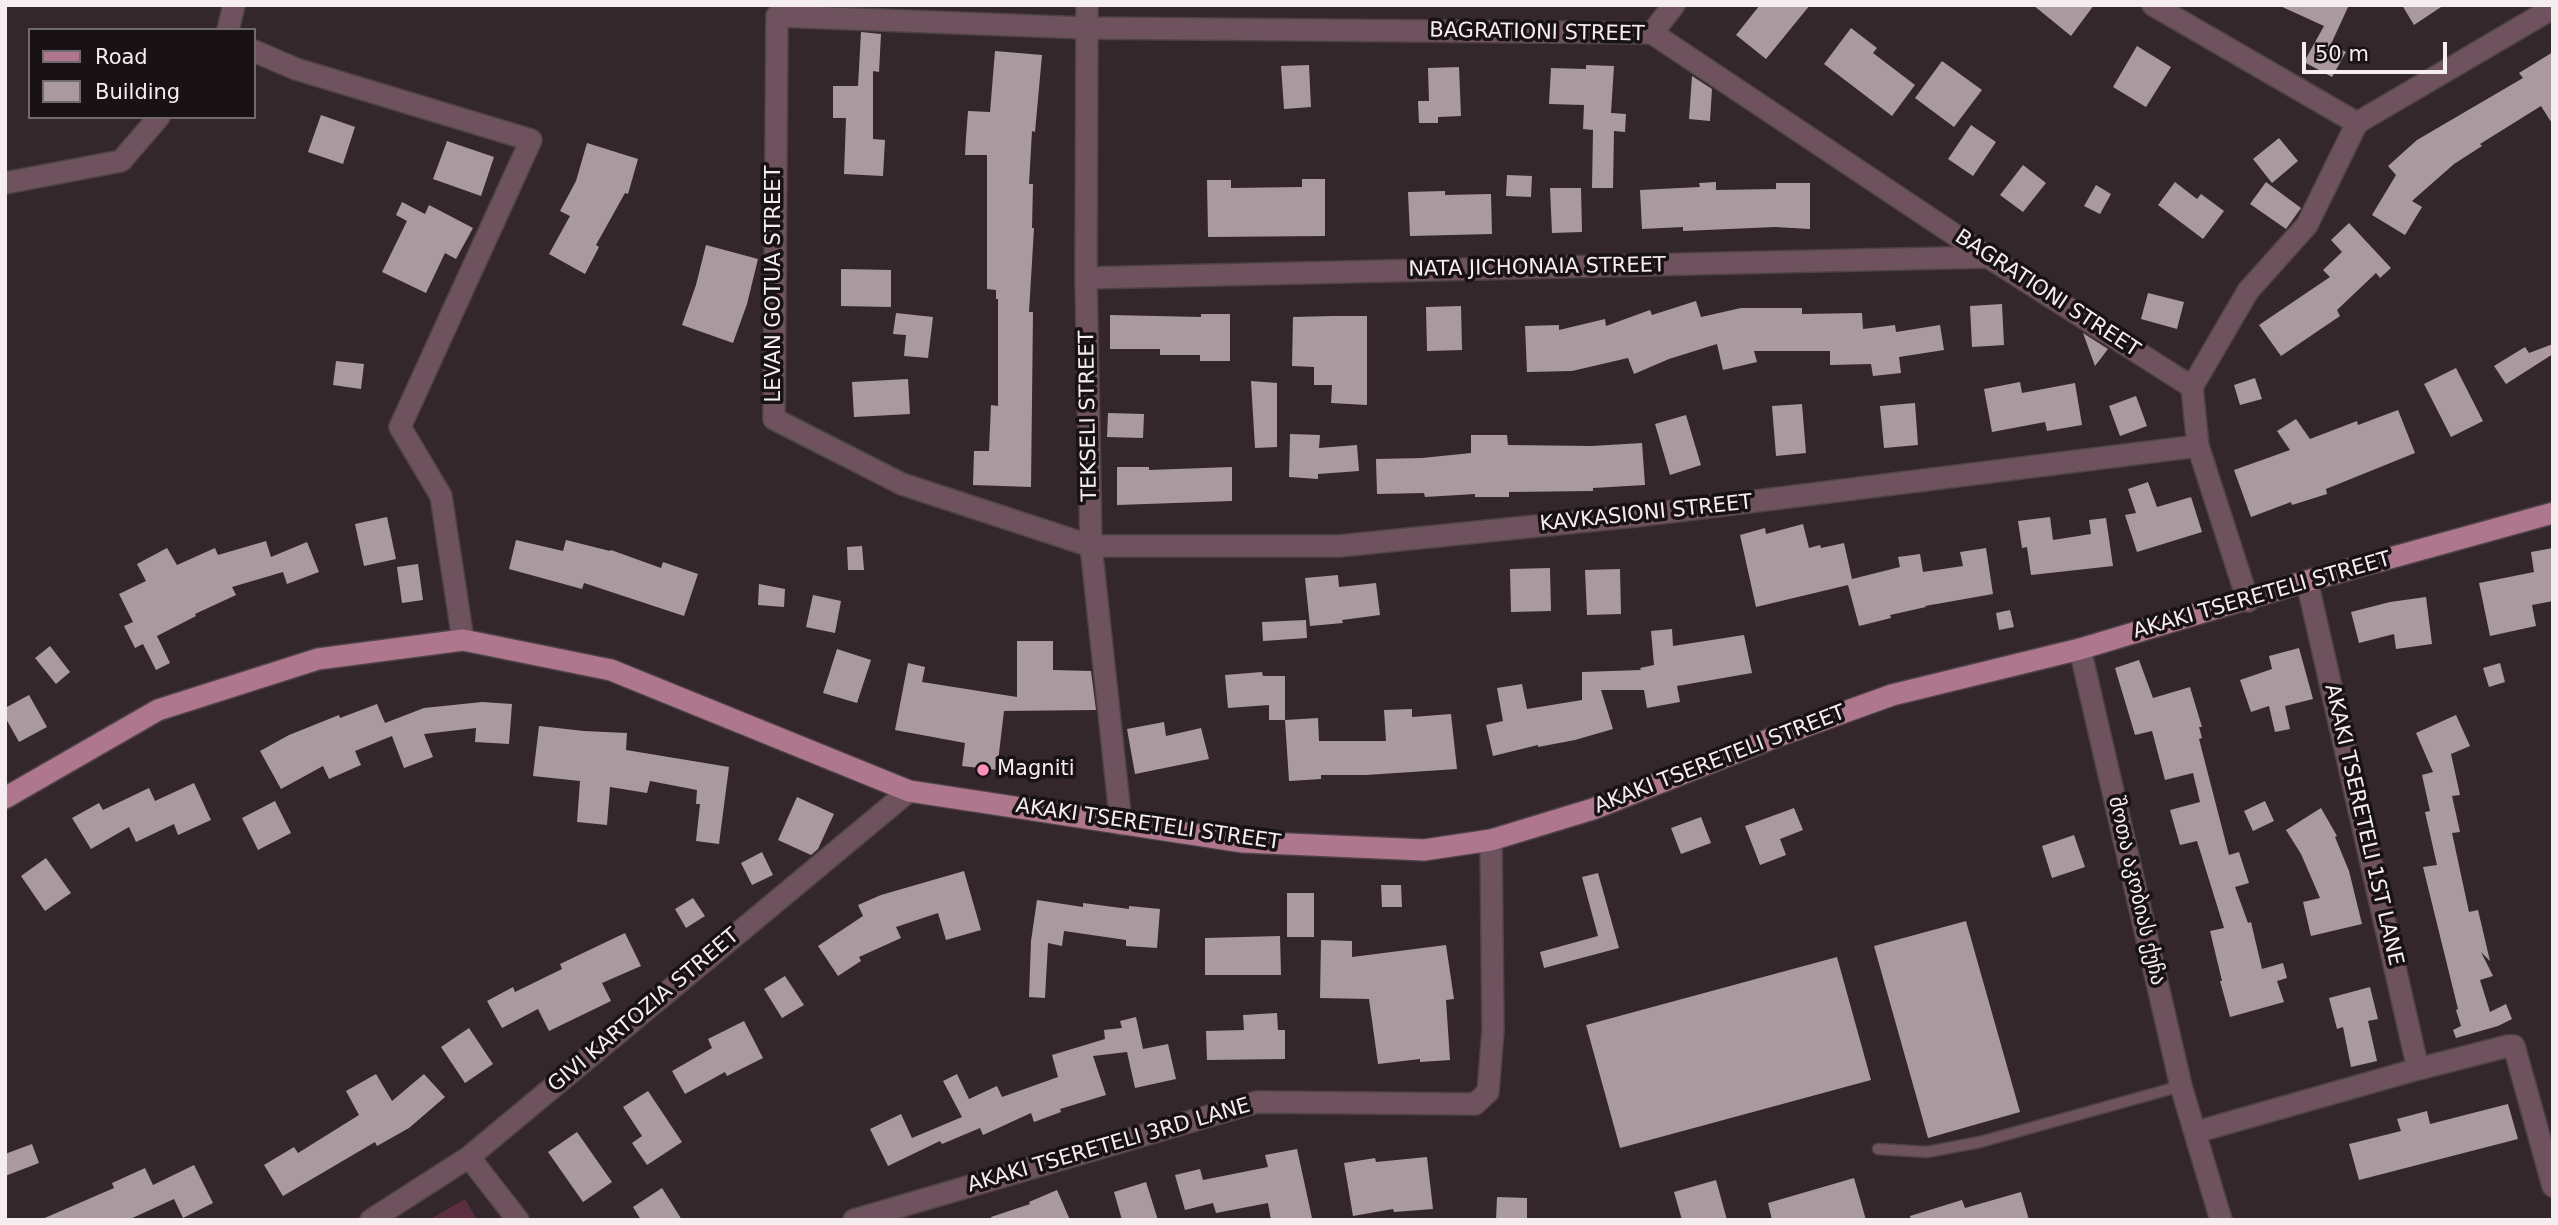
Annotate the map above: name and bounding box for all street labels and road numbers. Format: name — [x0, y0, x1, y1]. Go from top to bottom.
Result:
street label: BAGRATIONI STREET — [1429, 19, 1645, 47]
street label: LEVAN GOTUA STREET — [762, 166, 788, 402]
street label: BAGRATIONI STREET — [1950, 225, 2144, 363]
street label: NATA JICHONAIA STREET — [1408, 253, 1666, 283]
street label: TEKSELI STREET — [1075, 330, 1103, 502]
street label: KAVKASIONI STREET — [1539, 490, 1753, 538]
street label: AKAKI TSERETELI STREET — [2130, 547, 2394, 645]
street label: AKAKI TSERETELI 1ST LANE — [2318, 682, 2408, 968]
street label: AKAKI TSERETELI STREET — [1591, 700, 1849, 820]
street label: AKAKI TSERETELI STREET — [1014, 794, 1282, 856]
street label: შოთა აკობიას ქუჩა — [2102, 794, 2170, 988]
street label: GIVI KARTOZIA STREET — [543, 924, 745, 1098]
street label: AKAKI TSERETELI 3RD LANE — [965, 1094, 1253, 1198]

